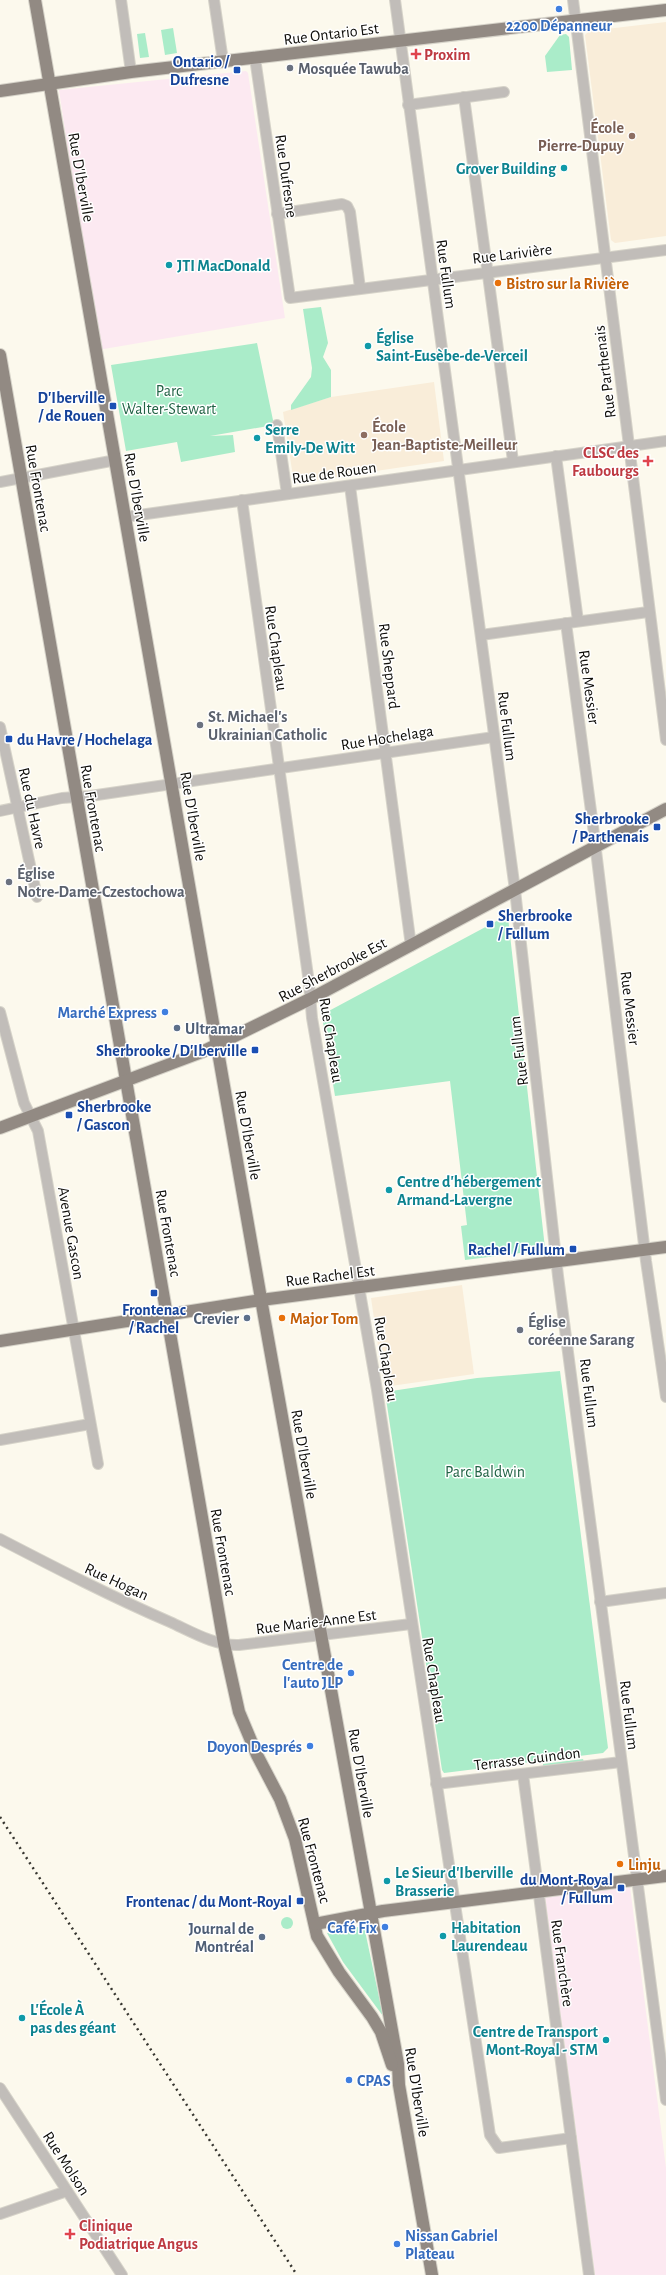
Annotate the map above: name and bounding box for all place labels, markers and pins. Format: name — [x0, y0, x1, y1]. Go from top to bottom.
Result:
marker: 2200 Dépanneur — [554, 4, 564, 14]
place label: 2200 Dépanneur — [506, 18, 613, 34]
place label: Proxim — [424, 47, 471, 63]
marker: Proxim — [411, 49, 421, 59]
place label: Ontario / Dufresne — [170, 54, 229, 88]
place label: Mosquée Tawuba — [298, 61, 409, 77]
marker: Mosquée Tawuba — [285, 63, 295, 73]
marker: Ontario / Dufresne — [232, 65, 242, 75]
place label: École Pierre-Dupuy — [538, 117, 625, 155]
marker: École Pierre-Dupuy — [627, 131, 637, 141]
place label: Grover Building — [456, 161, 557, 177]
marker: Grover Building — [559, 163, 569, 173]
place label: JTI MacDonald — [177, 258, 271, 274]
marker: JTI MacDonald — [164, 260, 174, 270]
place label: Bistro sur la Rivière — [506, 276, 630, 292]
marker: Bistro sur la Rivière — [493, 278, 503, 288]
place label: Église Saint-Eusèbe-de-Verceil — [376, 327, 528, 364]
marker: Église Saint-Eusèbe-de-Verceil — [363, 341, 373, 351]
place label: D'Iberville / de Rouen — [37, 390, 105, 424]
marker: D'Iberville / de Rouen — [108, 401, 118, 411]
place label: École Jean-Baptiste-Meilleur — [372, 416, 518, 453]
place label: Serre Emily-De Witt — [265, 422, 356, 457]
marker: École Jean-Baptiste-Meilleur — [359, 430, 369, 440]
marker: Serre Emily-De Witt — [252, 433, 262, 443]
place label: CLSC des Faubourgs — [572, 445, 639, 479]
marker: CLSC des Faubourgs — [642, 455, 654, 467]
place label: St. Michael's Ukrainian Catholic — [208, 709, 327, 743]
marker: St. Michael's Ukrainian Catholic — [195, 720, 205, 730]
place label: du Havre / Hochelaga — [17, 732, 153, 748]
marker: du Havre / Hochelaga — [4, 734, 14, 744]
place label: Sherbrooke / Parthenais — [571, 811, 649, 845]
marker: Sherbrooke / Parthenais — [652, 822, 662, 832]
place label: Église Notre-Dame-Czestochowa — [17, 863, 185, 900]
marker: Église Notre-Dame-Czestochowa — [4, 877, 14, 887]
place label: Sherbrooke / Fullum — [497, 908, 573, 942]
marker: Sherbrooke / Fullum — [485, 919, 495, 929]
place label: Marché Express — [58, 1005, 157, 1021]
marker: Marché Express — [160, 1007, 170, 1017]
place label: Ultramar — [185, 1021, 244, 1037]
marker: Ultramar — [172, 1023, 182, 1033]
place label: Sherbrooke / D'Iberville — [96, 1043, 247, 1059]
marker: Sherbrooke / D'Iberville — [250, 1045, 260, 1055]
place label: Sherbrooke / Gascon — [76, 1099, 152, 1133]
marker: Sherbrooke / Gascon — [64, 1110, 74, 1120]
place label: Centre d'hébergement Armand-Lavergne — [397, 1174, 542, 1208]
marker: Centre d'hébergement Armand-Lavergne — [384, 1185, 394, 1195]
place label: Rachel / Fullum — [468, 1242, 565, 1258]
marker: Rachel / Fullum — [568, 1244, 578, 1254]
marker: Frontenac / Rachel — [149, 1288, 159, 1298]
place label: Frontenac / Rachel — [122, 1302, 186, 1336]
place label: Crevier — [193, 1311, 239, 1327]
place label: Major Tom — [290, 1311, 358, 1328]
place label: Église coréenne Sarang — [528, 1311, 635, 1348]
marker: Crevier — [242, 1313, 252, 1323]
marker: Major Tom — [277, 1313, 287, 1323]
marker: Église coréenne Sarang — [515, 1325, 525, 1335]
place label: Centre de l'auto JLP — [282, 1657, 343, 1691]
marker: Centre de l'auto JLP — [346, 1668, 356, 1678]
place label: Doyon Després — [207, 1739, 302, 1756]
marker: Doyon Després — [305, 1741, 315, 1751]
place label: Linju — [628, 1857, 661, 1874]
marker: Linju — [615, 1859, 625, 1869]
place label: Le Sieur d'Iberville Brasserie — [395, 1865, 514, 1899]
place label: du Mont-Royal / Fullum — [520, 1872, 613, 1906]
marker: Le Sieur d'Iberville Brasserie — [382, 1876, 392, 1886]
marker: du Mont-Royal / Fullum — [616, 1883, 626, 1893]
place label: Frontenac / du Mont-Royal — [126, 1894, 292, 1911]
marker: Frontenac / du Mont-Royal — [295, 1896, 305, 1906]
place label: Café Fix — [327, 1920, 378, 1936]
place label: Habitation Laurendeau — [451, 1920, 528, 1954]
place label: Journal de Montréal — [188, 1921, 254, 1955]
marker: Café Fix — [380, 1922, 390, 1932]
marker: Habitation Laurendeau — [438, 1931, 448, 1941]
marker: Journal de Montréal — [257, 1932, 267, 1942]
place label: L'École À pas des géant — [30, 1999, 117, 2036]
marker: L'École À pas des géant — [17, 2013, 27, 2023]
place label: Centre de Transport Mont-Royal - STM — [473, 2024, 599, 2059]
marker: Centre de Transport Mont-Royal - STM — [601, 2035, 611, 2045]
place label: CPAS — [357, 2073, 391, 2089]
marker: CPAS — [344, 2075, 354, 2085]
place label: Clinique Podiatrique Angus — [79, 2218, 198, 2252]
marker: Clinique Podiatrique Angus — [64, 2228, 76, 2240]
place label: Nissan Gabriel Plateau — [405, 2228, 498, 2262]
marker: Nissan Gabriel Plateau — [392, 2239, 402, 2249]

